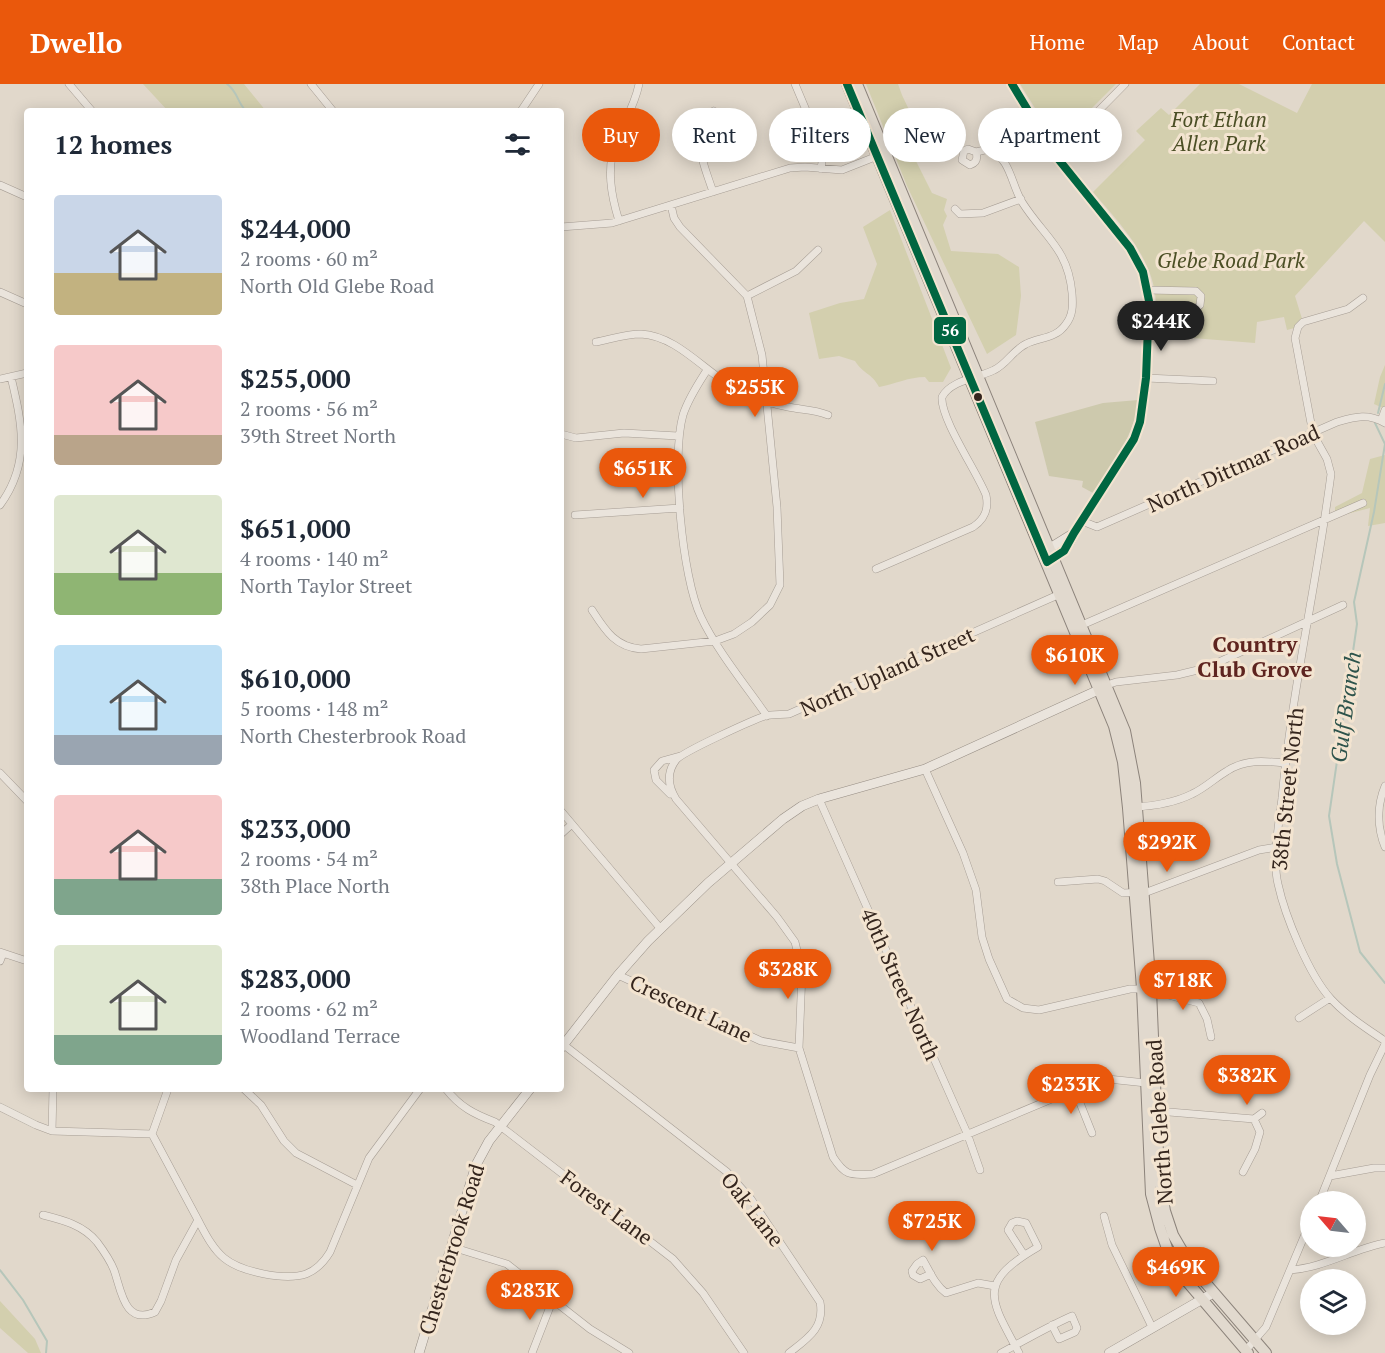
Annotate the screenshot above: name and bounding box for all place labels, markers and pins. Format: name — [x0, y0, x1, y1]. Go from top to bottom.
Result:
pin: $244K — [1119, 301, 1203, 352]
pin: $255K — [713, 367, 797, 418]
unlabelled marker — [972, 391, 984, 403]
pin: $651K — [601, 448, 685, 499]
pin: $610K — [1033, 635, 1117, 686]
pin: $292K — [1125, 822, 1209, 873]
pin: $328K — [746, 949, 830, 1000]
pin: $718K — [1141, 960, 1225, 1011]
pin: $382K — [1205, 1055, 1289, 1106]
pin: $233K — [1029, 1064, 1113, 1115]
pin: $725K — [890, 1201, 974, 1252]
pin: $469K — [1134, 1247, 1218, 1298]
pin: $283K — [488, 1270, 572, 1321]

